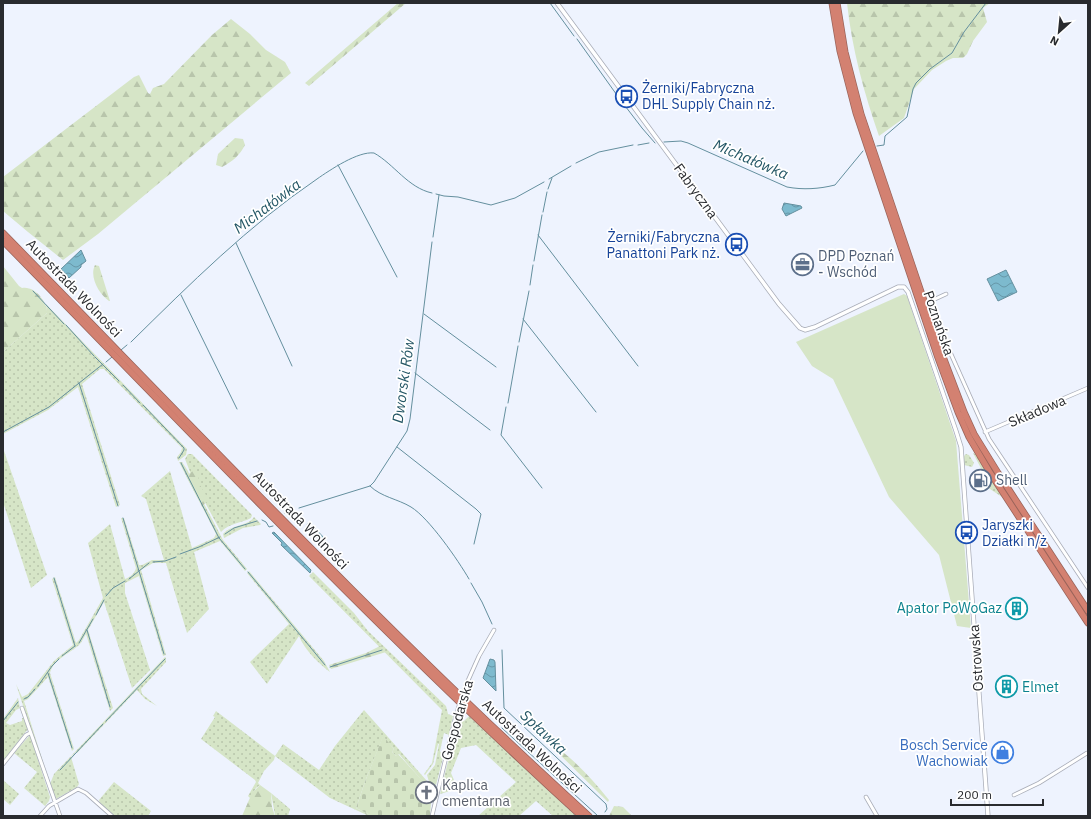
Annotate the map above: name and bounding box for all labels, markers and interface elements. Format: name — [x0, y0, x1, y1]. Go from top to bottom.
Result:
north arrow — [1039, 12, 1079, 52]
text: N — [1048, 33, 1061, 49]
place label: Żerniki/Fabryczna DHL Supply Chain nż. — [642, 79, 775, 113]
bus stop icon: Żerniki/Fabryczna DHL Supply Chain nż. — [613, 83, 639, 109]
water label: Michałówka — [711, 135, 792, 183]
street label: Fabryczna — [670, 160, 722, 223]
water label: Michałówka — [230, 174, 305, 238]
place label: Żerniki/Fabryczna Panattoni Park nż. — [606, 228, 721, 262]
bus stop icon: Żerniki/Fabryczna Panattoni Park nż. — [723, 232, 749, 258]
street label: Autostrada Wolności — [22, 235, 126, 341]
place label: DPD Poznań - Wschód — [818, 247, 894, 281]
office icon: DPD Poznań - Wschód — [790, 251, 816, 277]
street label: Poznańska — [920, 288, 959, 358]
water label: Dworski Rów — [388, 337, 418, 424]
street label: Składowa — [1005, 391, 1069, 431]
street label: Autostrada Wolności — [249, 467, 353, 573]
fuel station icon: Shell — [968, 467, 994, 493]
place label: Shell — [996, 471, 1028, 489]
place label: Jaryszki Działki n/ż — [982, 516, 1047, 550]
bus stop icon: Jaryszki Działki n/ż — [954, 520, 980, 546]
building icon: Apator PoWoGaz — [1004, 595, 1030, 621]
place label: Apator PoWoGaz — [897, 599, 1002, 617]
street label: Ostrowska — [965, 624, 987, 692]
building icon: Elmet — [993, 674, 1019, 700]
street label: Gospodarska — [437, 677, 477, 762]
place label: Elmet — [1022, 678, 1059, 696]
street label: Autostrada Wolności — [478, 695, 586, 797]
water label: Spławka — [517, 706, 572, 759]
place label: Bosch Service Wachowiak — [900, 736, 989, 770]
shop icon: Bosch Service Wachowiak — [990, 740, 1016, 766]
place label: Kaplica cmentarna — [442, 776, 510, 810]
church icon: Kaplica cmentarna — [414, 780, 440, 806]
scale bar — [951, 781, 1043, 807]
text: 200 m — [957, 787, 992, 802]

